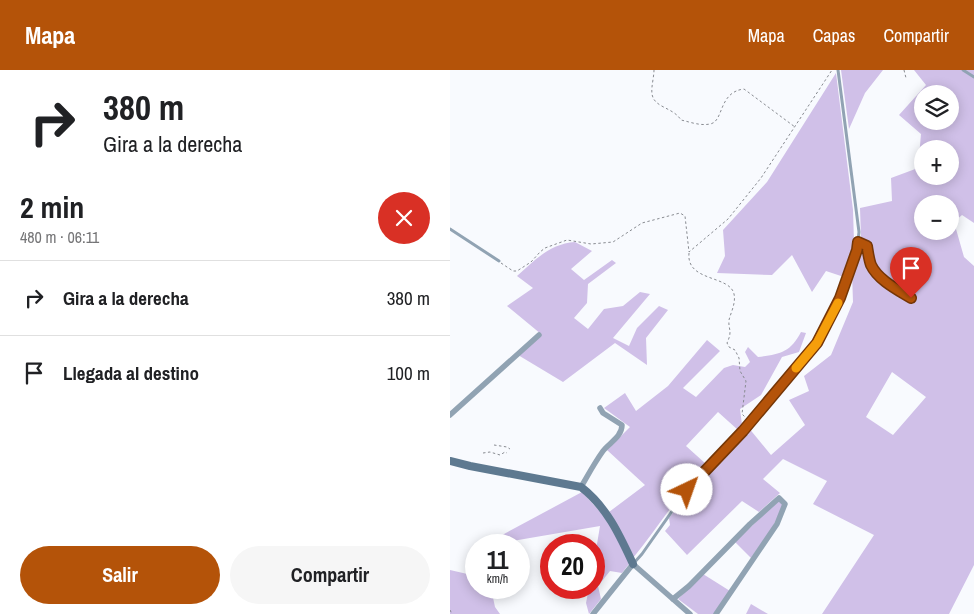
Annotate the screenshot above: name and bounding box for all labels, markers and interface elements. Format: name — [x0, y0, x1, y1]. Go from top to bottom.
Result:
text: Mapa — [25, 19, 75, 51]
text: Mapa — [748, 23, 785, 48]
text: Capas — [813, 23, 855, 48]
text: Compartir — [883, 23, 949, 48]
text: 380 m — [103, 84, 184, 131]
map controls — [914, 85, 959, 240]
button: layers — [914, 85, 959, 130]
icon: right — [20, 90, 85, 155]
text: Gira a la derecha — [103, 129, 242, 159]
button: + — [914, 140, 959, 185]
text: 2 min — [20, 187, 84, 227]
button: close — [378, 192, 430, 244]
button: − — [914, 195, 959, 240]
text: 480 m · 06:11 — [20, 226, 99, 248]
pin — [890, 247, 932, 298]
icon: arrive — [897, 254, 925, 282]
icon: right — [20, 284, 48, 312]
text: Gira a la derecha — [63, 285, 189, 311]
text: 380 m — [387, 285, 430, 311]
icon: arrive — [20, 359, 48, 387]
text: Llegada al destino — [63, 360, 199, 386]
text: 100 m — [387, 360, 430, 386]
position arrow — [660, 463, 712, 515]
speed limit sign: 20 — [540, 534, 605, 599]
text: 11 — [487, 543, 508, 577]
button: Salir — [20, 546, 220, 604]
button: Compartir — [230, 546, 430, 604]
text: km/h — [487, 571, 508, 587]

